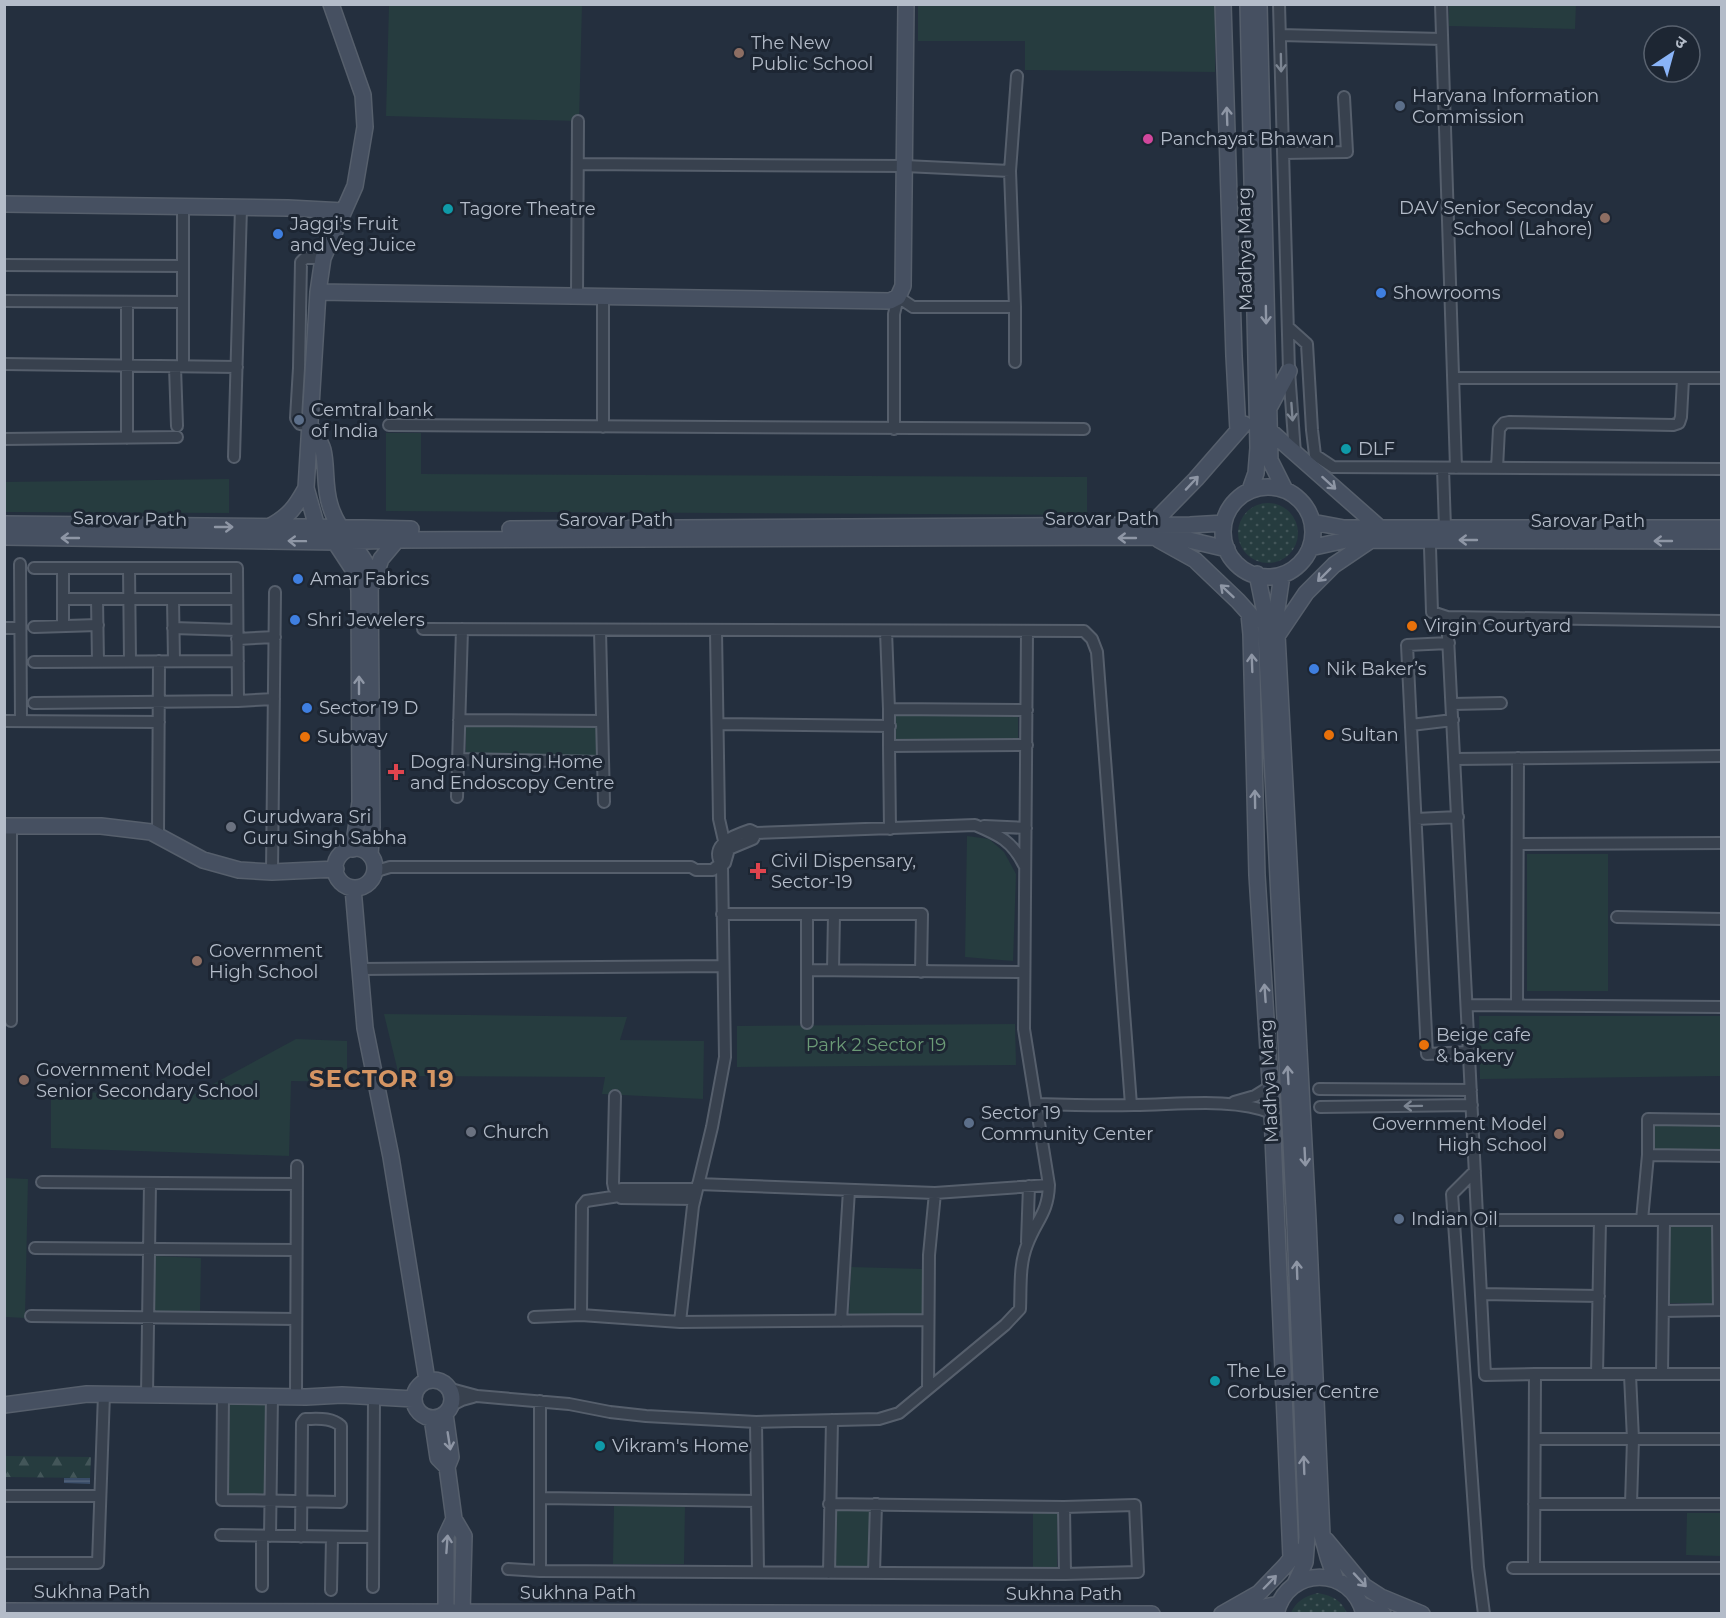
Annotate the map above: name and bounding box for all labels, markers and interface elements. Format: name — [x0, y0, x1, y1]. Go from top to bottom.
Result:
north arrow — [1642, 24, 1702, 84]
place label: The New Public School — [751, 32, 873, 75]
text: उ — [1671, 32, 1690, 53]
marker: The New Public School — [732, 46, 746, 60]
one-way arrow — [1275, 52, 1287, 72]
place label: Haryana Information Commission — [1412, 85, 1599, 128]
marker: Haryana Information Commission — [1393, 99, 1407, 113]
one-way arrow — [1221, 107, 1233, 127]
place label: Panchayat Bhawan — [1160, 128, 1334, 150]
marker: Panchayat Bhawan — [1141, 132, 1155, 146]
street label: Madhya Marg — [1233, 187, 1257, 311]
place label: DAV Senior Seconday School (Lahore) — [1399, 197, 1593, 240]
place label: Tagore Theatre — [460, 198, 596, 220]
marker: Tagore Theatre — [441, 202, 455, 216]
marker: DAV Senior Seconday School (Lahore) — [1598, 211, 1612, 225]
place label: Jaggi's Fruit and Veg Juice — [289, 213, 416, 256]
marker: Jaggi's Fruit and Veg Juice — [271, 227, 285, 241]
place label: Showrooms — [1393, 282, 1501, 304]
marker: Showrooms — [1374, 286, 1388, 300]
one-way arrow — [1261, 304, 1272, 324]
place label: Cemtral bank of India — [311, 399, 433, 442]
one-way arrow — [1287, 401, 1298, 421]
marker: Cemtral bank of India — [292, 413, 306, 427]
place label: DLF — [1358, 438, 1395, 460]
marker: DLF — [1339, 442, 1353, 456]
one-way arrow — [1184, 476, 1198, 491]
one-way arrow — [1321, 476, 1336, 490]
street label: Sarovar Path — [73, 507, 187, 531]
street label: Sarovar Path — [1045, 508, 1159, 530]
street label: Sarovar Path — [559, 509, 673, 531]
street label: Sarovar Path — [1531, 510, 1645, 532]
one-way arrow — [214, 521, 234, 533]
one-way arrow — [61, 532, 81, 544]
one-way arrow — [1118, 532, 1138, 544]
one-way arrow — [1459, 534, 1479, 546]
one-way arrow — [1654, 535, 1674, 547]
one-way arrow — [287, 536, 307, 547]
place label: Amar Fabrics — [310, 568, 429, 590]
one-way arrow — [1317, 568, 1331, 583]
marker: Amar Fabrics — [291, 572, 305, 586]
one-way arrow — [1220, 583, 1235, 598]
place label: Shri Jewelers — [307, 609, 425, 631]
marker: Shri Jewelers — [288, 613, 302, 627]
place label: Virgin Courtyard — [1424, 615, 1571, 637]
marker: Virgin Courtyard — [1405, 619, 1419, 633]
one-way arrow — [1246, 653, 1258, 673]
place label: Nik Baker’s — [1326, 658, 1427, 680]
marker: Nik Baker’s — [1307, 662, 1321, 676]
one-way arrow — [353, 676, 365, 696]
place label: Sector 19 D — [319, 697, 418, 719]
marker: Sector 19 D — [300, 701, 314, 715]
place label: Sultan — [1341, 724, 1399, 746]
place label: Subway — [317, 726, 388, 748]
marker: Sultan — [1322, 728, 1336, 742]
marker: Subway — [298, 730, 312, 744]
place label: Dogra Nursing Home and Endoscopy Centre — [410, 751, 615, 794]
marker: Dogra Nursing Home and Endoscopy Centre — [387, 763, 405, 781]
one-way arrow — [1249, 789, 1261, 809]
place label: Gurudwara Sri Guru Singh Sabha — [243, 806, 407, 849]
marker: Gurudwara Sri Guru Singh Sabha — [224, 820, 238, 834]
place label: Civil Dispensary, Sector-19 — [771, 850, 916, 893]
marker: Civil Dispensary, Sector-19 — [749, 862, 767, 880]
place label: Government High School — [209, 940, 323, 983]
marker: Government High School — [190, 954, 204, 968]
one-way arrow — [1259, 984, 1270, 1004]
street label: Madhya Marg — [1255, 1019, 1283, 1143]
place label: Beige cafe & bakery — [1436, 1024, 1531, 1067]
park label: Park 2 Sector 19 — [806, 1034, 946, 1056]
marker: Beige cafe & bakery — [1417, 1038, 1431, 1052]
place label: Government Model Senior Secondary School — [36, 1059, 259, 1102]
district label: SECTOR 19 — [309, 1064, 455, 1093]
one-way arrow — [1282, 1066, 1293, 1086]
marker: Government Model Senior Secondary School — [17, 1073, 31, 1087]
one-way arrow — [1404, 1100, 1424, 1112]
place label: Sector 19 Community Center — [981, 1102, 1153, 1145]
place label: Government Model High School — [1372, 1113, 1547, 1156]
marker: Sector 19 Community Center — [962, 1116, 976, 1130]
place label: Church — [483, 1121, 549, 1143]
marker: Church — [464, 1125, 478, 1139]
marker: Government Model High School — [1552, 1127, 1566, 1141]
one-way arrow — [1299, 1146, 1310, 1166]
place label: Indian Oil — [1411, 1208, 1498, 1230]
marker: Indian Oil — [1392, 1212, 1406, 1226]
one-way arrow — [1291, 1260, 1302, 1280]
place label: The Le Corbusier Centre — [1227, 1360, 1379, 1403]
marker: The Le Corbusier Centre — [1208, 1374, 1222, 1388]
one-way arrow — [443, 1431, 454, 1450]
place label: Vikram's Home — [612, 1435, 749, 1457]
marker: Vikram's Home — [593, 1439, 607, 1453]
one-way arrow — [1299, 1455, 1310, 1475]
one-way arrow — [441, 1534, 452, 1554]
one-way arrow — [1352, 1573, 1367, 1588]
one-way arrow — [1263, 1574, 1277, 1589]
street label: Sukhna Path — [34, 1581, 150, 1603]
street label: Sukhna Path — [520, 1582, 636, 1604]
street label: Sukhna Path — [1006, 1583, 1122, 1605]

